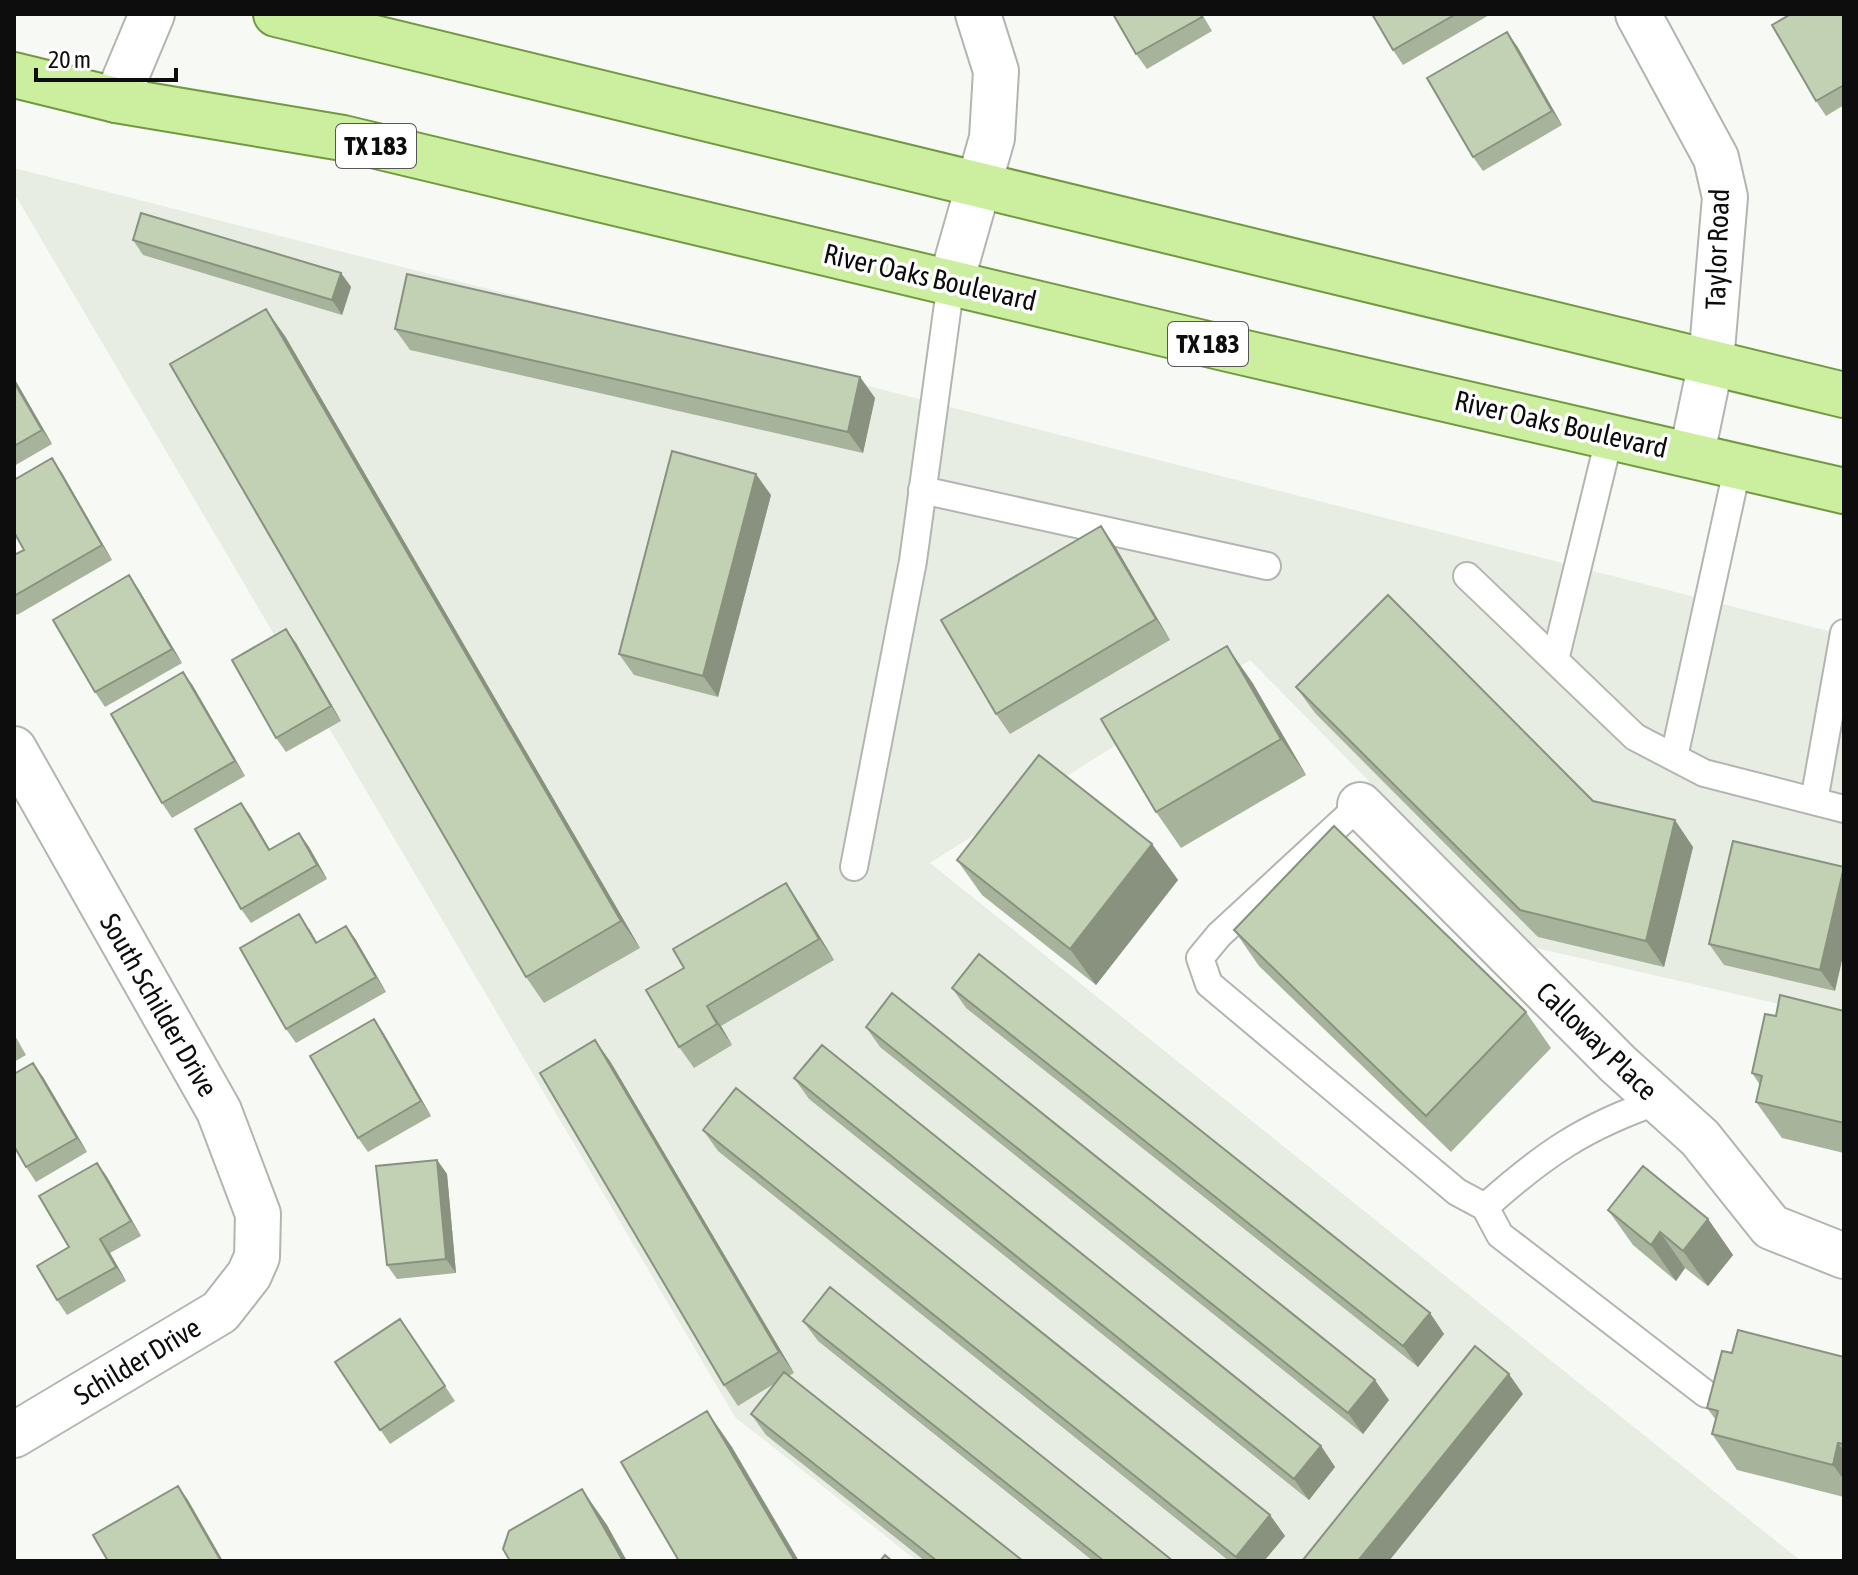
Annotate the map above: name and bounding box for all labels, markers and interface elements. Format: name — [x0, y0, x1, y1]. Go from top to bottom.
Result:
scale bar — [36, 32, 176, 82]
text: 20 m — [48, 46, 91, 73]
road number: TX 183 — [336, 124, 416, 168]
street label: Taylor Road — [1699, 188, 1735, 310]
street label: River Oaks Boulevard — [821, 237, 1039, 317]
road number: TX 183 — [1168, 322, 1248, 366]
street label: River Oaks Boulevard — [1452, 384, 1670, 464]
street label: South Schilder Drive — [94, 908, 224, 1102]
street label: Calloway Place — [1530, 976, 1664, 1106]
street label: Schilder Drive — [68, 1311, 206, 1411]

